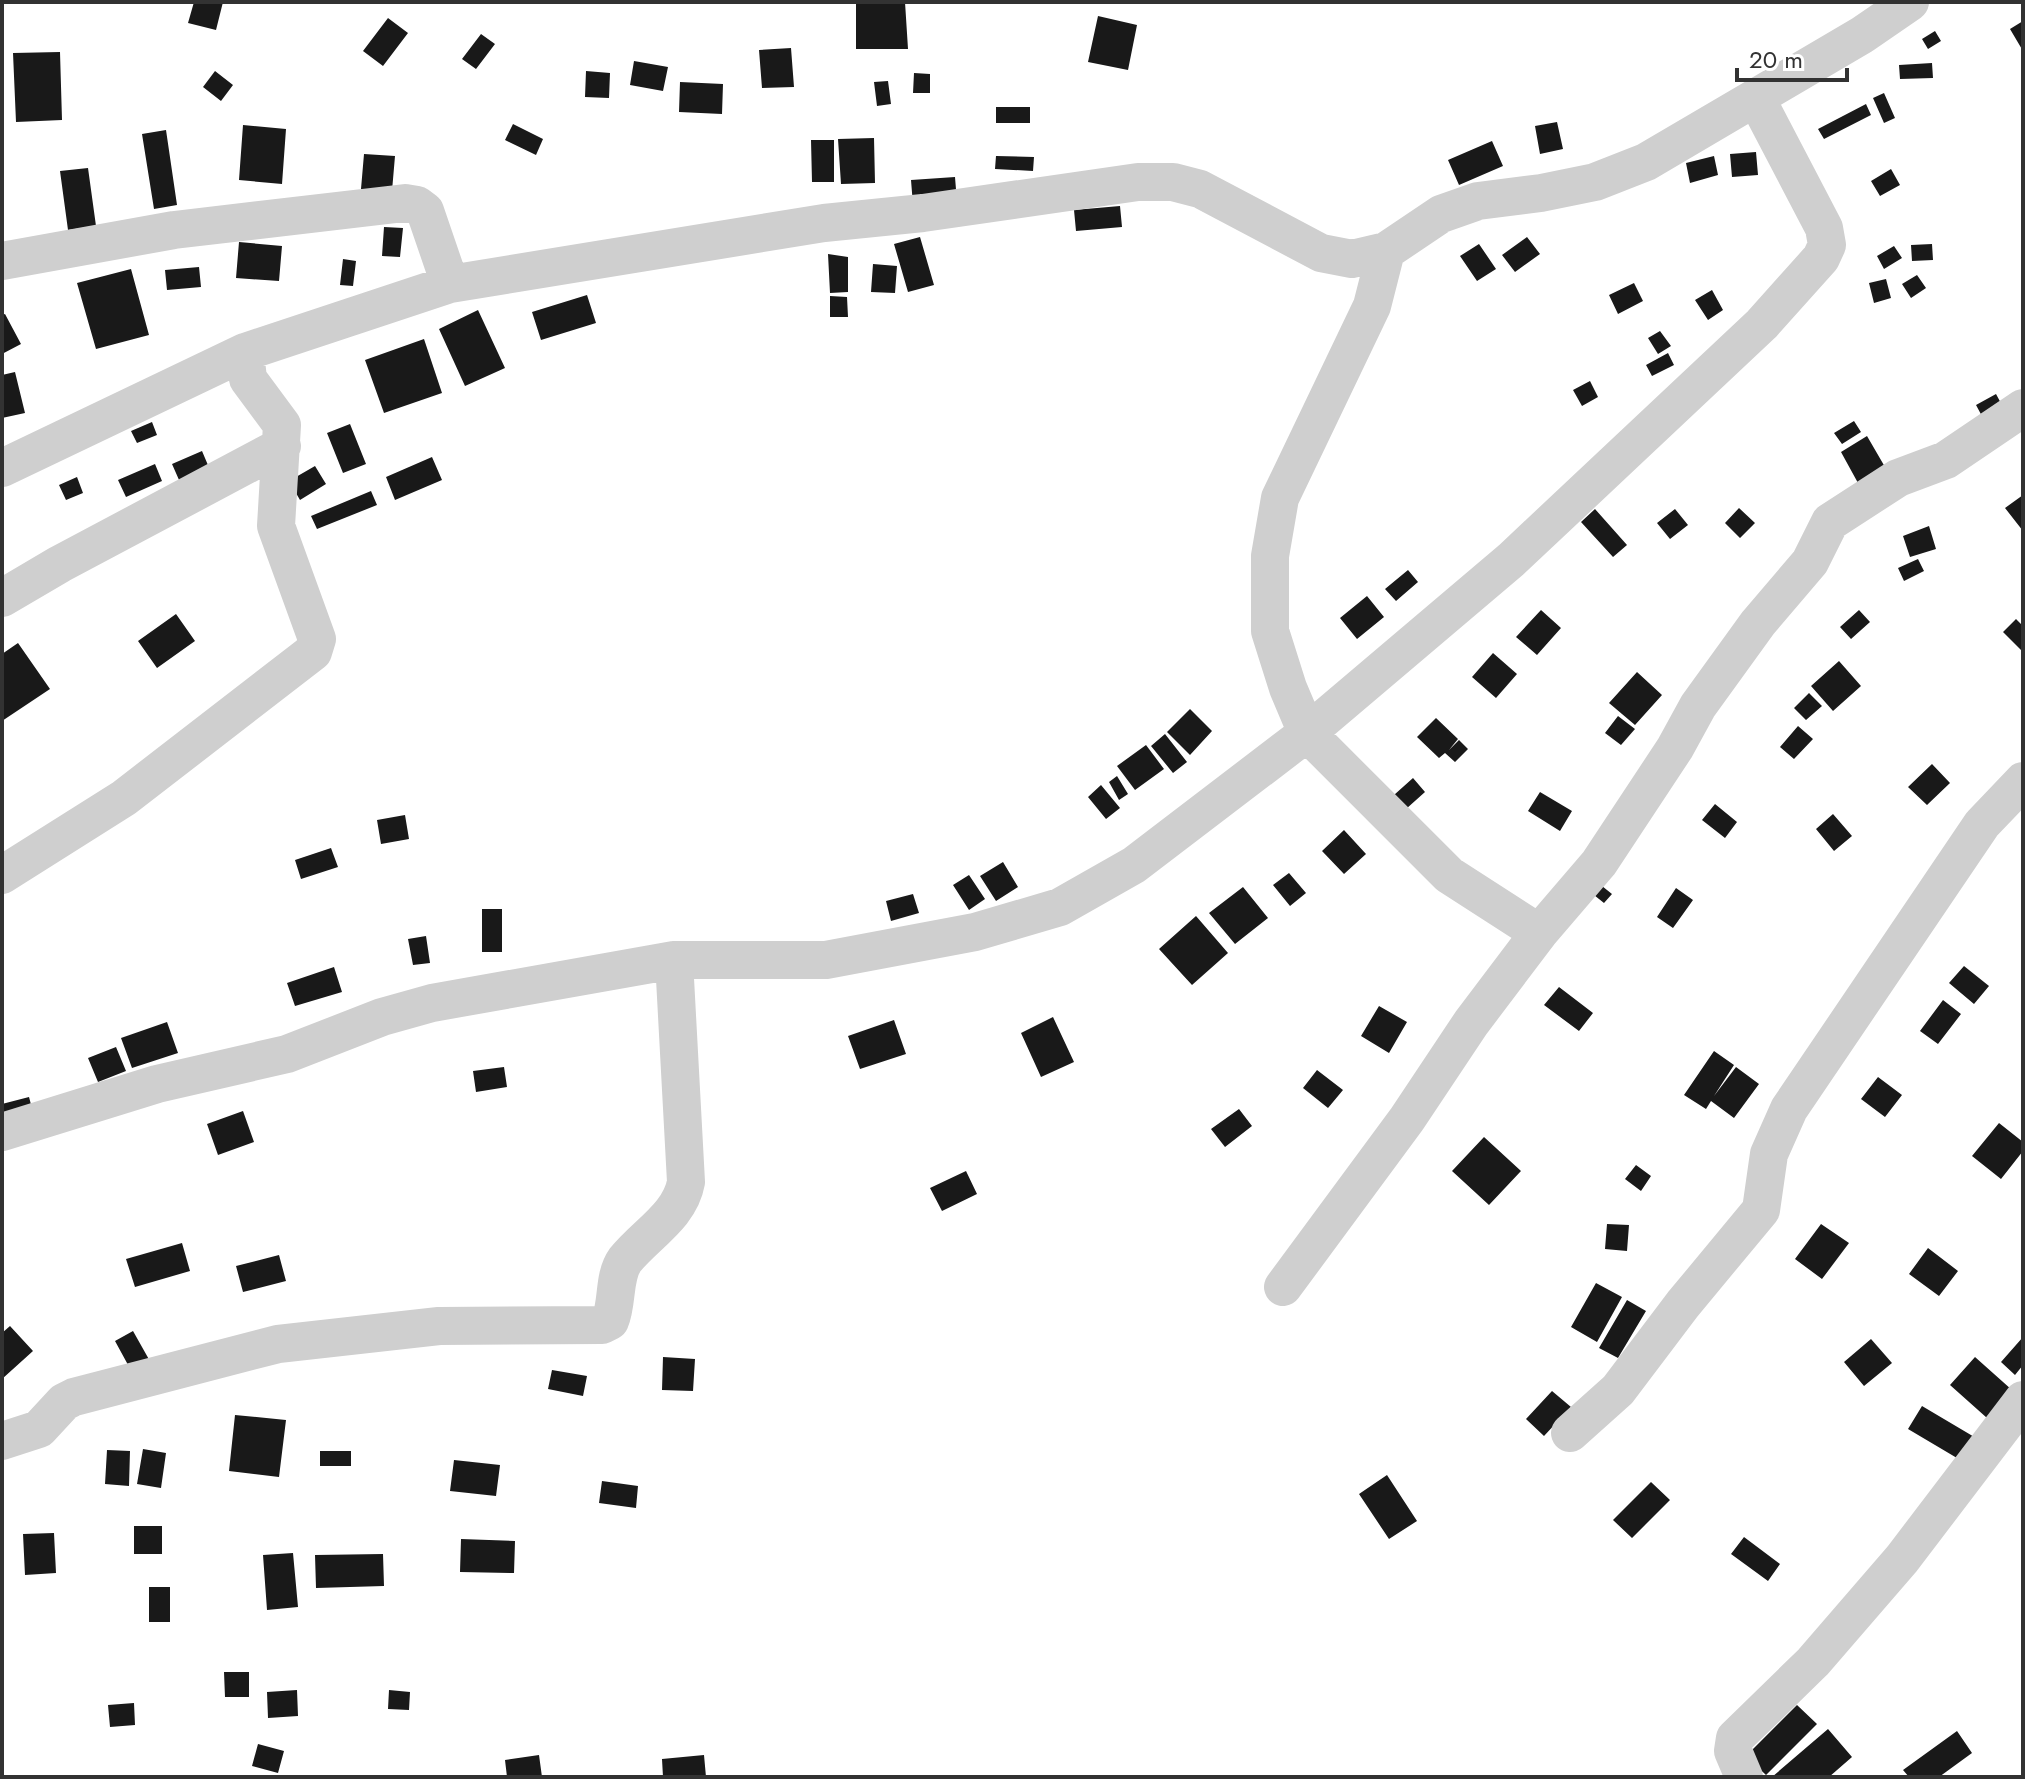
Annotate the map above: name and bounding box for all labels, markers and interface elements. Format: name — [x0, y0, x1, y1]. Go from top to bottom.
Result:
scale bar — [1737, 32, 1847, 82]
text: 20 m — [1749, 42, 1803, 77]

